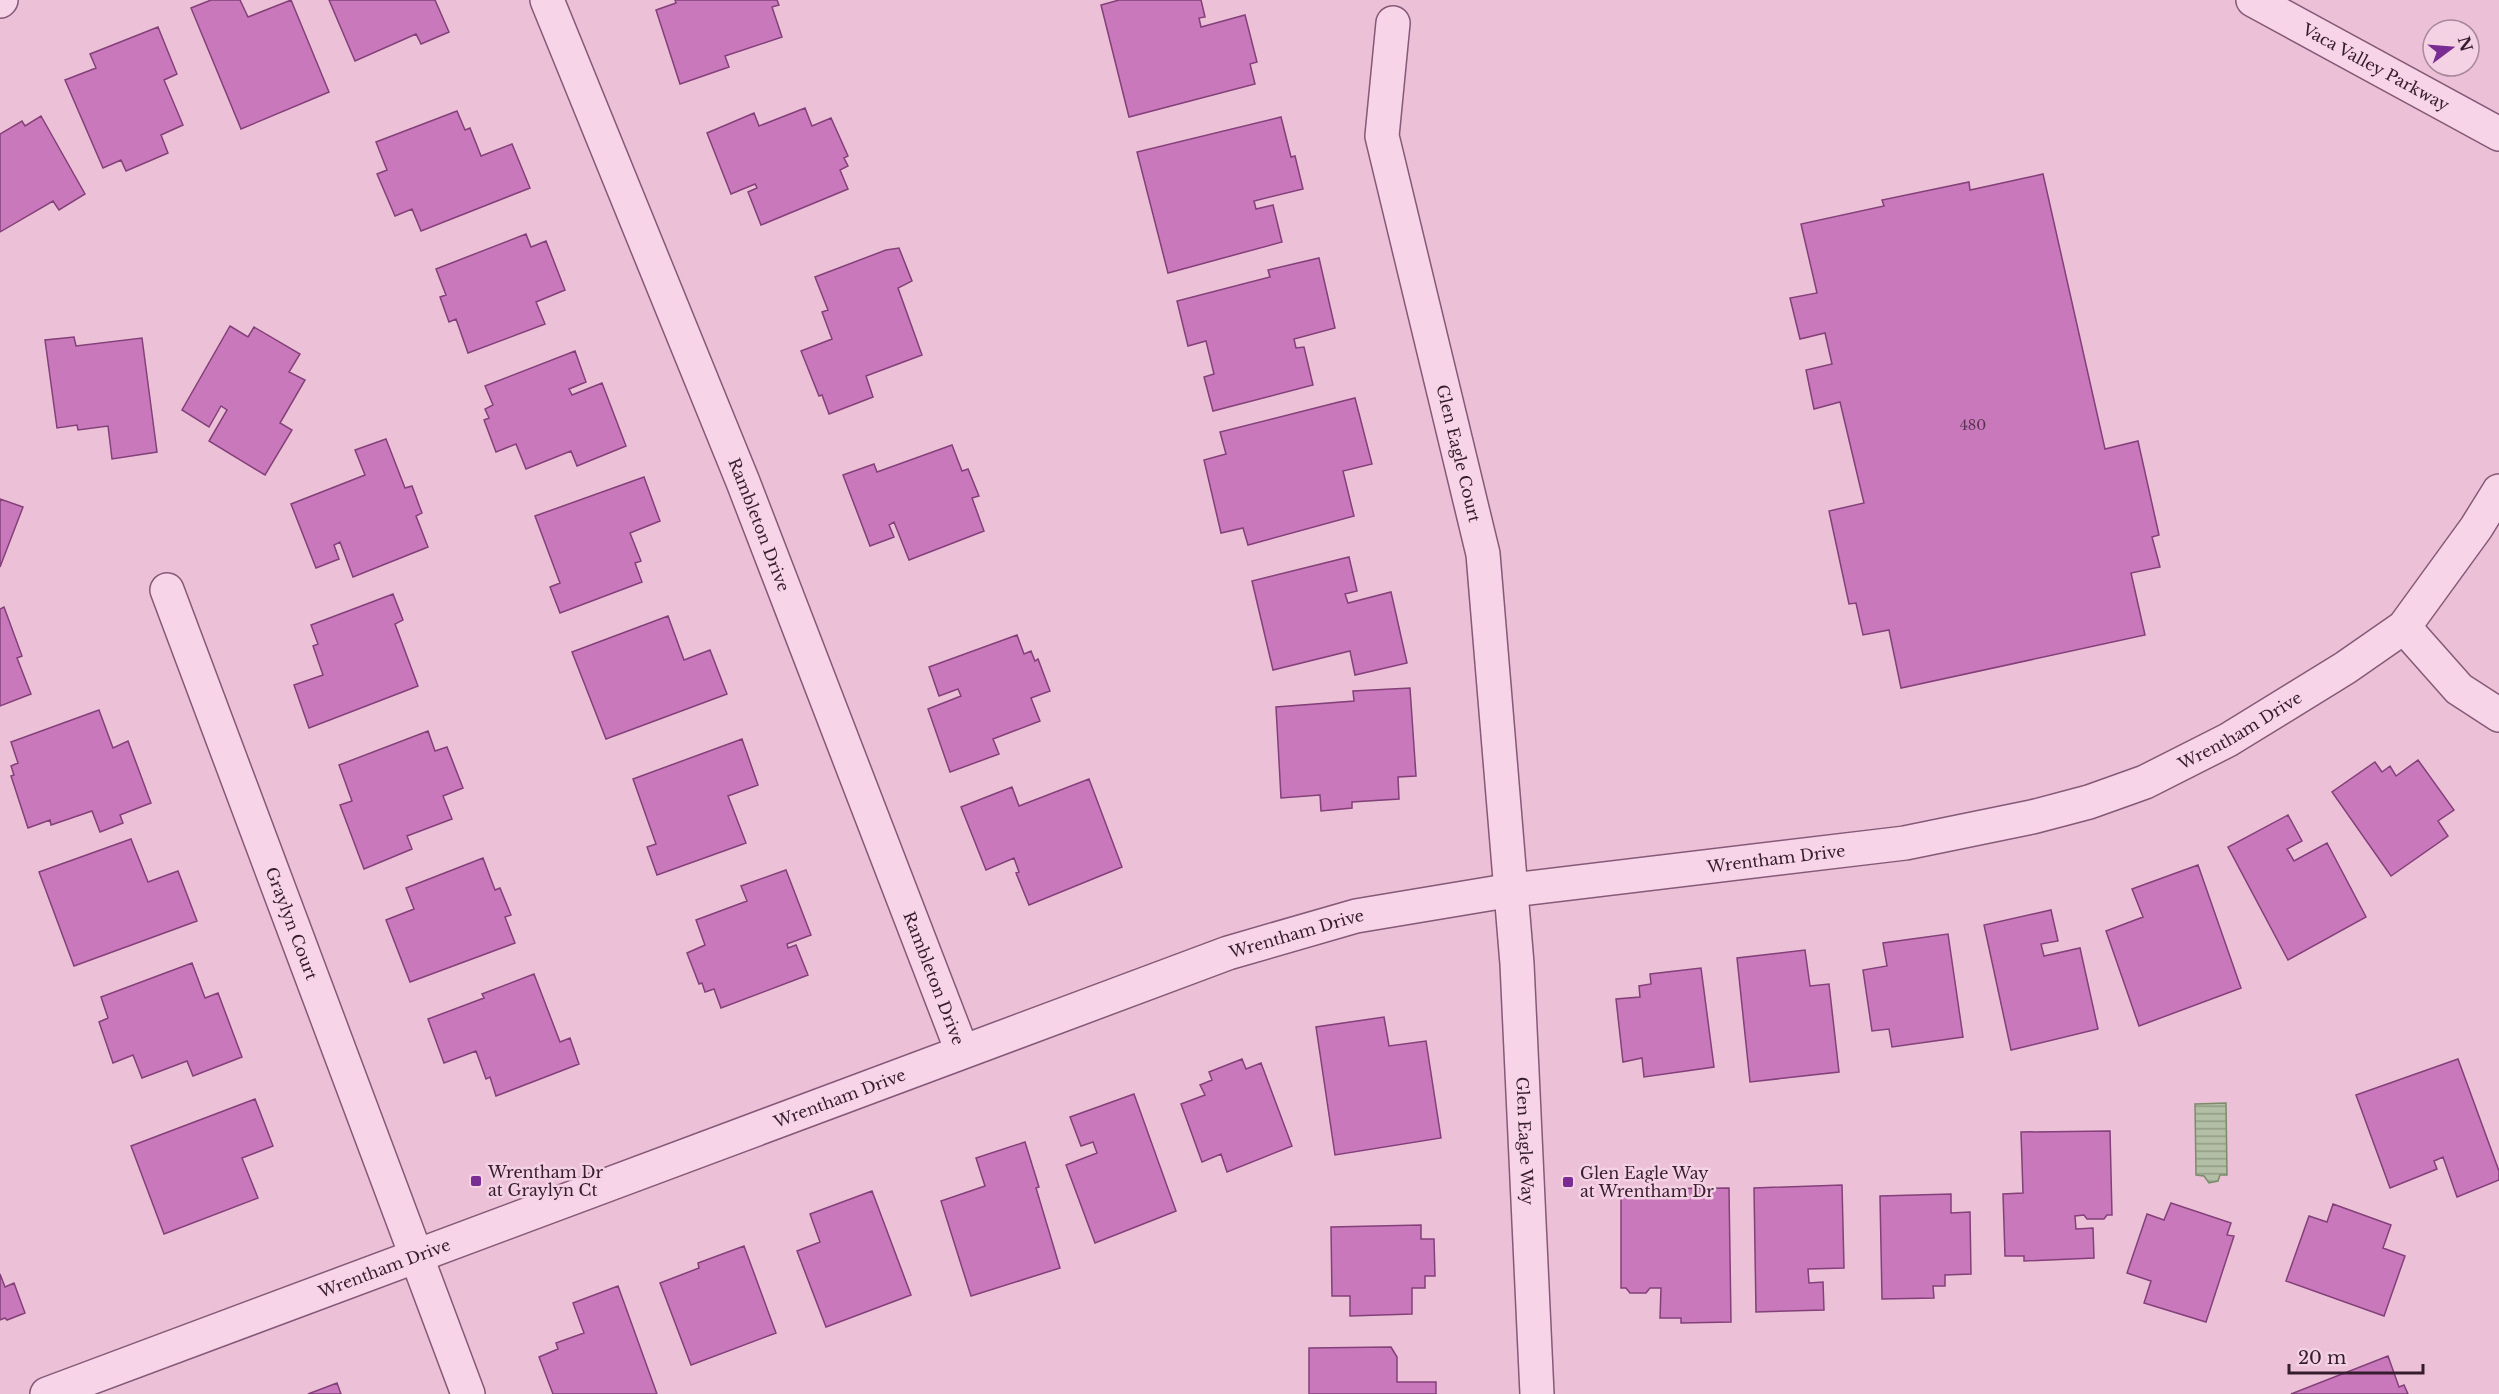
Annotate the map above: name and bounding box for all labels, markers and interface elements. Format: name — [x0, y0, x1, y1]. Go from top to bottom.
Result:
street label: Vaca Valley Parkway — [2298, 18, 2453, 115]
north arrow — [2421, 18, 2481, 78]
text: N — [2454, 34, 2477, 54]
street label: Glen Eagle Court — [1432, 383, 1485, 524]
house number: 480 — [1960, 416, 1986, 434]
street label: Rambleton Drive — [724, 455, 794, 594]
street label: Wrentham Drive — [2174, 687, 2305, 774]
street label: Wrentham Drive — [1705, 840, 1846, 877]
street label: Graylyn Court — [262, 864, 322, 983]
street label: Wrentham Drive — [1226, 905, 1365, 962]
street label: Rambleton Drive — [899, 909, 969, 1048]
street label: Wrentham Drive — [770, 1064, 908, 1132]
street label: Glen Eagle Way — [1512, 1076, 1538, 1206]
place label: Wrentham Dr at Graylyn Ct — [487, 1162, 603, 1200]
place label: Glen Eagle Way at Wrentham Dr — [1580, 1163, 1714, 1201]
marker: Wrentham Dr at Graylyn Ct — [469, 1174, 483, 1188]
marker: Glen Eagle Way at Wrentham Dr — [1561, 1175, 1575, 1189]
street label: Wrentham Drive — [315, 1234, 453, 1302]
scale bar — [2289, 1337, 2422, 1375]
text: 20 m — [2298, 1347, 2346, 1369]

